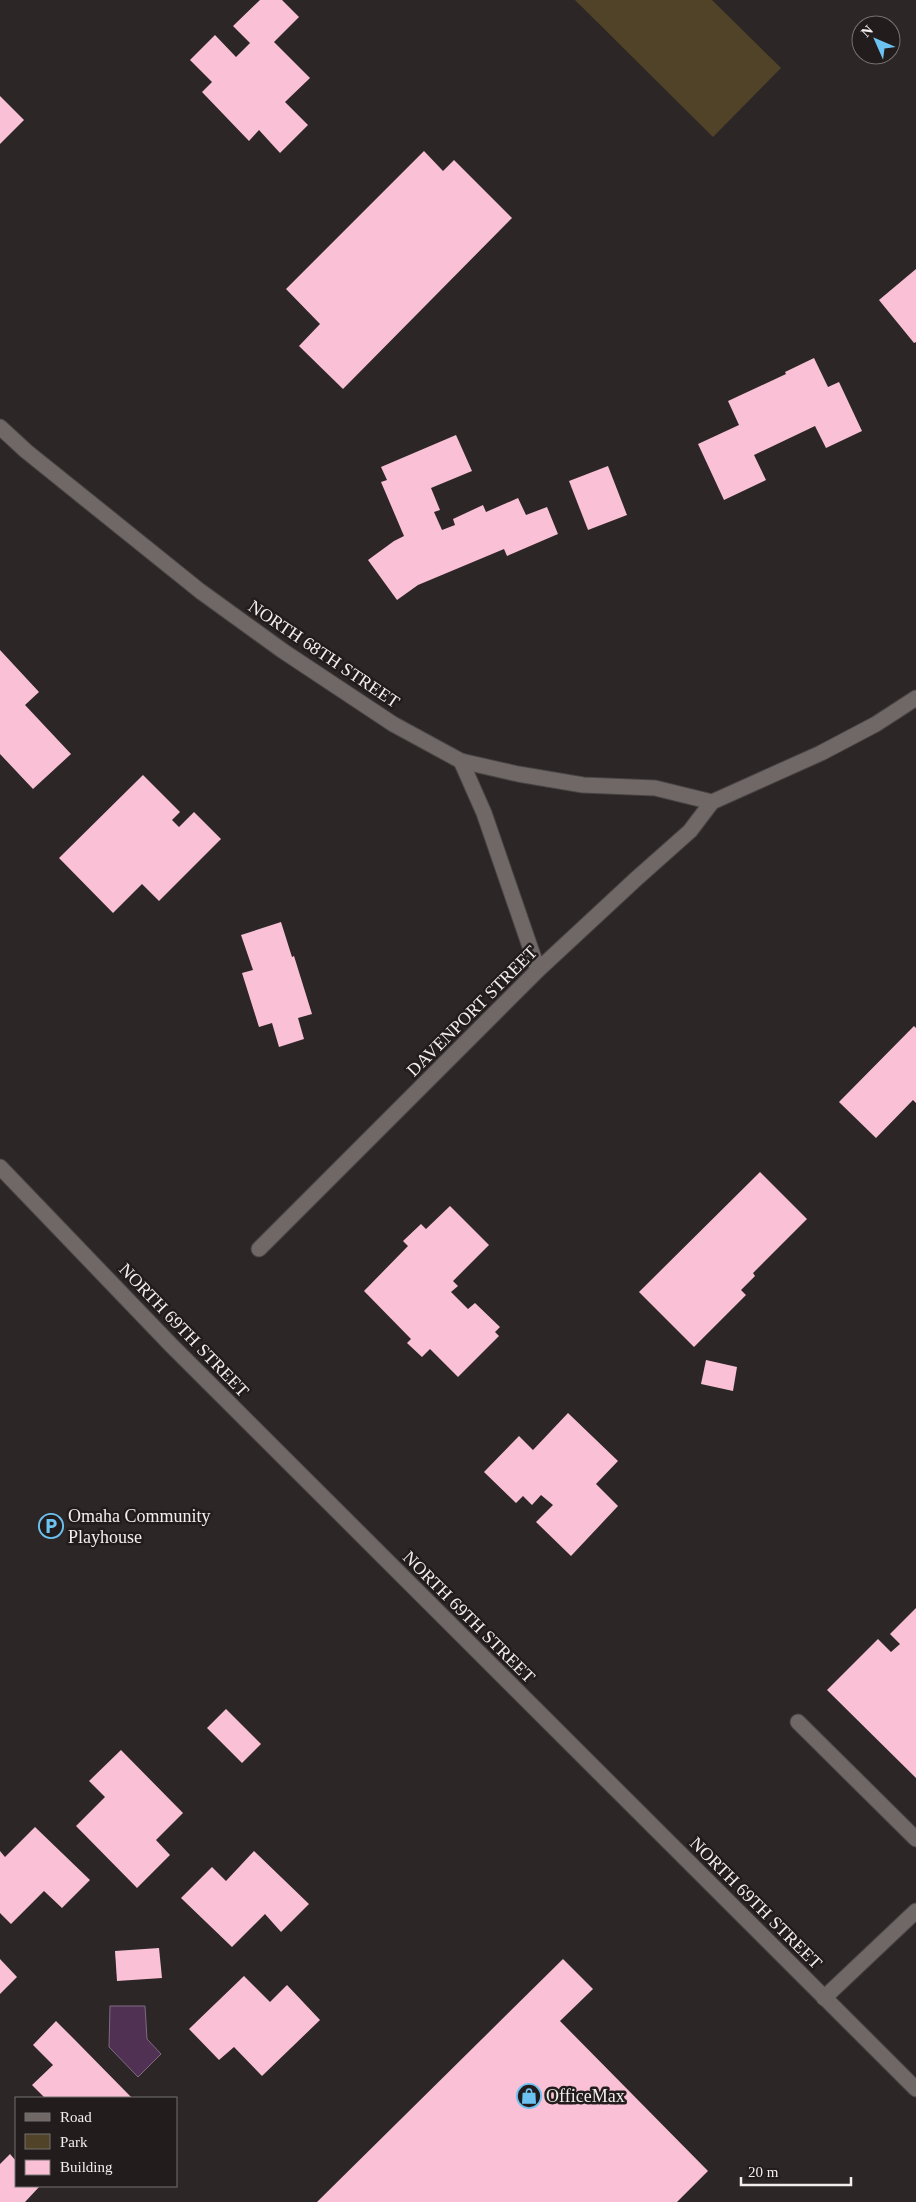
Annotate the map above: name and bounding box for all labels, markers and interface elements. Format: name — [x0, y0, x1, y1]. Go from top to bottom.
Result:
north arrow — [851, 15, 901, 65]
text: N — [858, 22, 876, 40]
street label: NORTH 68TH STREET — [245, 596, 403, 712]
street label: DAVENPORT STREET — [403, 942, 541, 1080]
street label: NORTH 69TH STREET — [115, 1259, 253, 1401]
place label: Omaha Community Playhouse — [68, 1506, 211, 1547]
parking icon: Omaha Community Playhouse — [38, 1513, 64, 1539]
street label: NORTH 69TH STREET — [399, 1547, 539, 1687]
street label: NORTH 69TH STREET — [686, 1833, 826, 1973]
shop icon: OfficeMax — [516, 2083, 542, 2109]
place label: OfficeMax — [546, 2086, 625, 2106]
legend — [15, 2097, 178, 2187]
text: Road — [60, 2109, 92, 2125]
text: Park — [60, 2134, 88, 2150]
scale bar — [741, 2154, 851, 2186]
text: Building — [60, 2159, 113, 2175]
text: 20 m — [748, 2164, 779, 2180]

